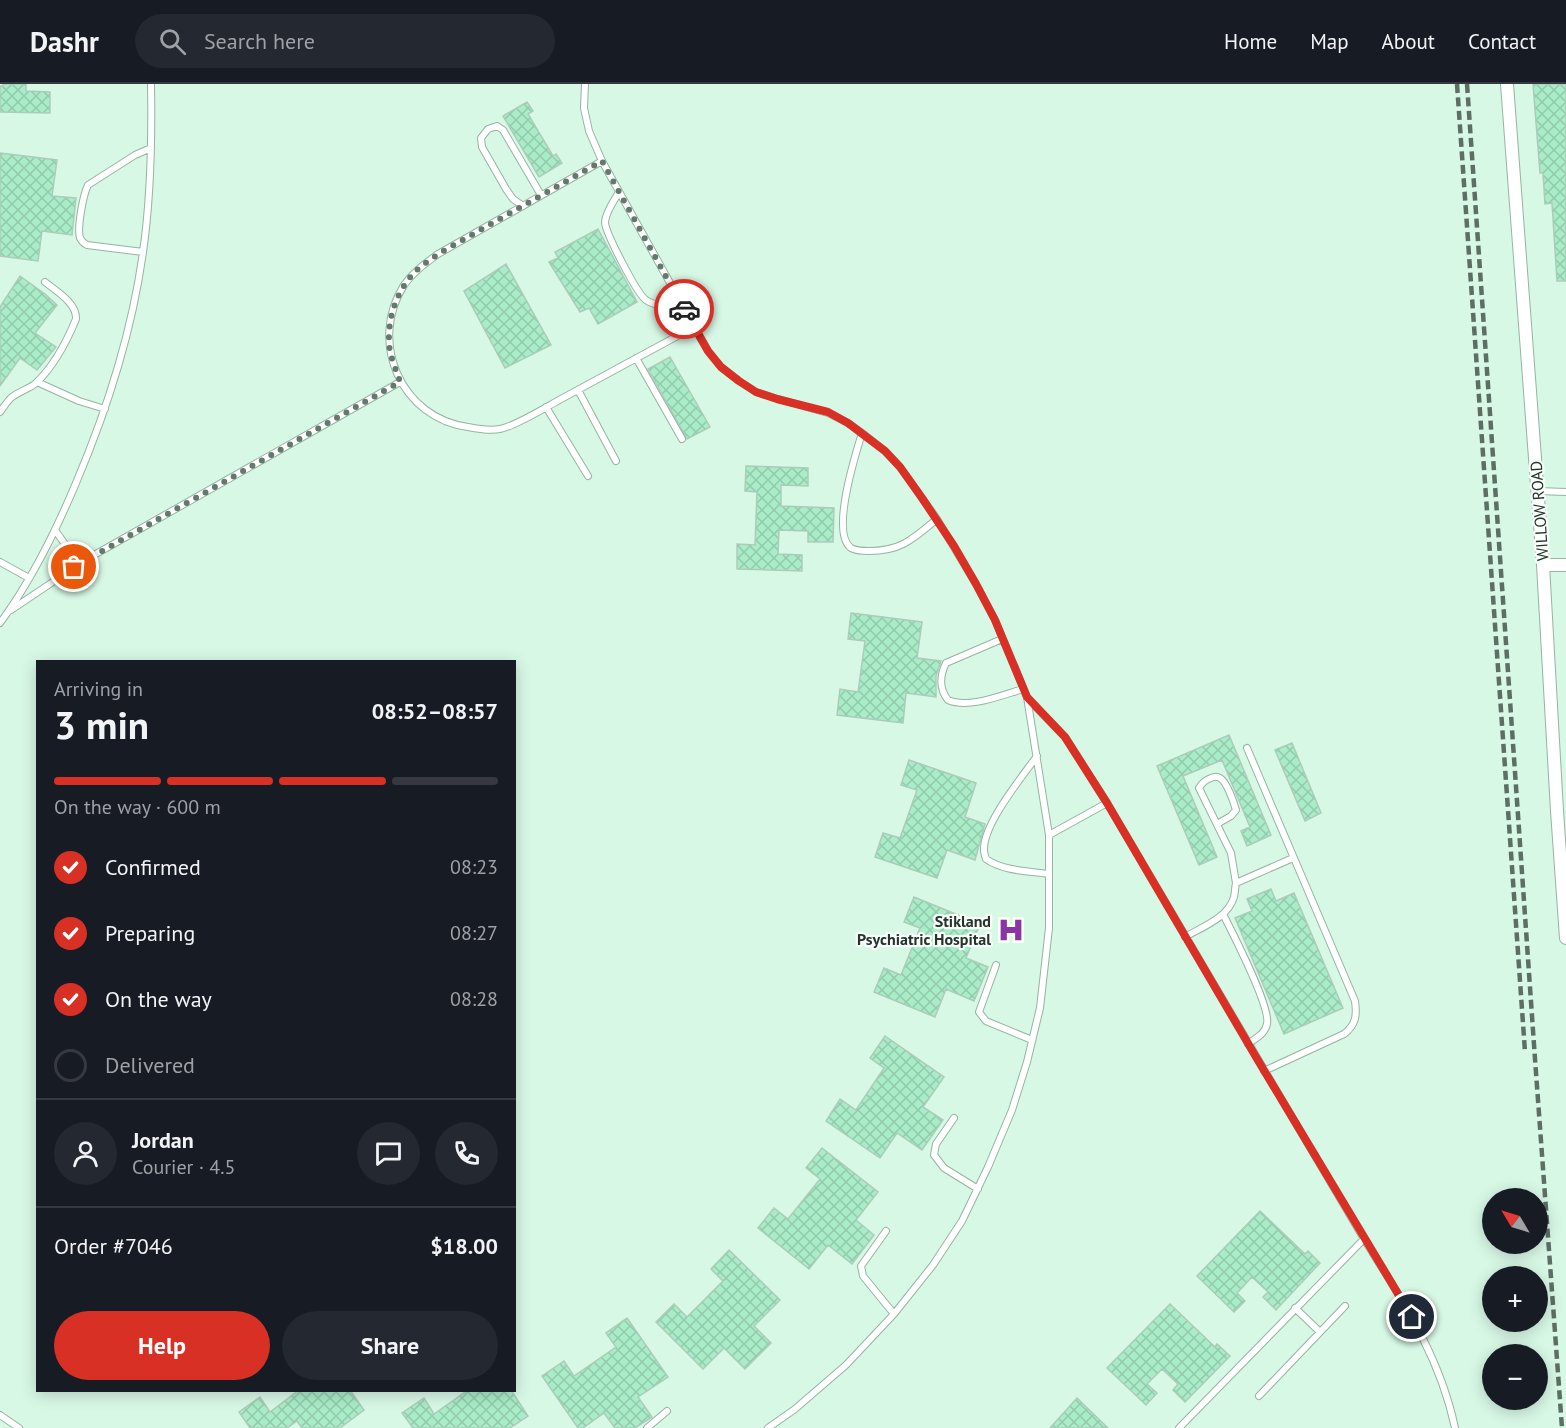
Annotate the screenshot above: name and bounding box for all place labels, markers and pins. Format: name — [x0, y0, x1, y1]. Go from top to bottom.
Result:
pin — [48, 541, 99, 592]
place label: Stikland Psychiatric Hospital — [857, 911, 991, 949]
hospital icon: Stikland Psychiatric Hospital — [996, 915, 1026, 945]
pin — [1386, 1291, 1437, 1342]

